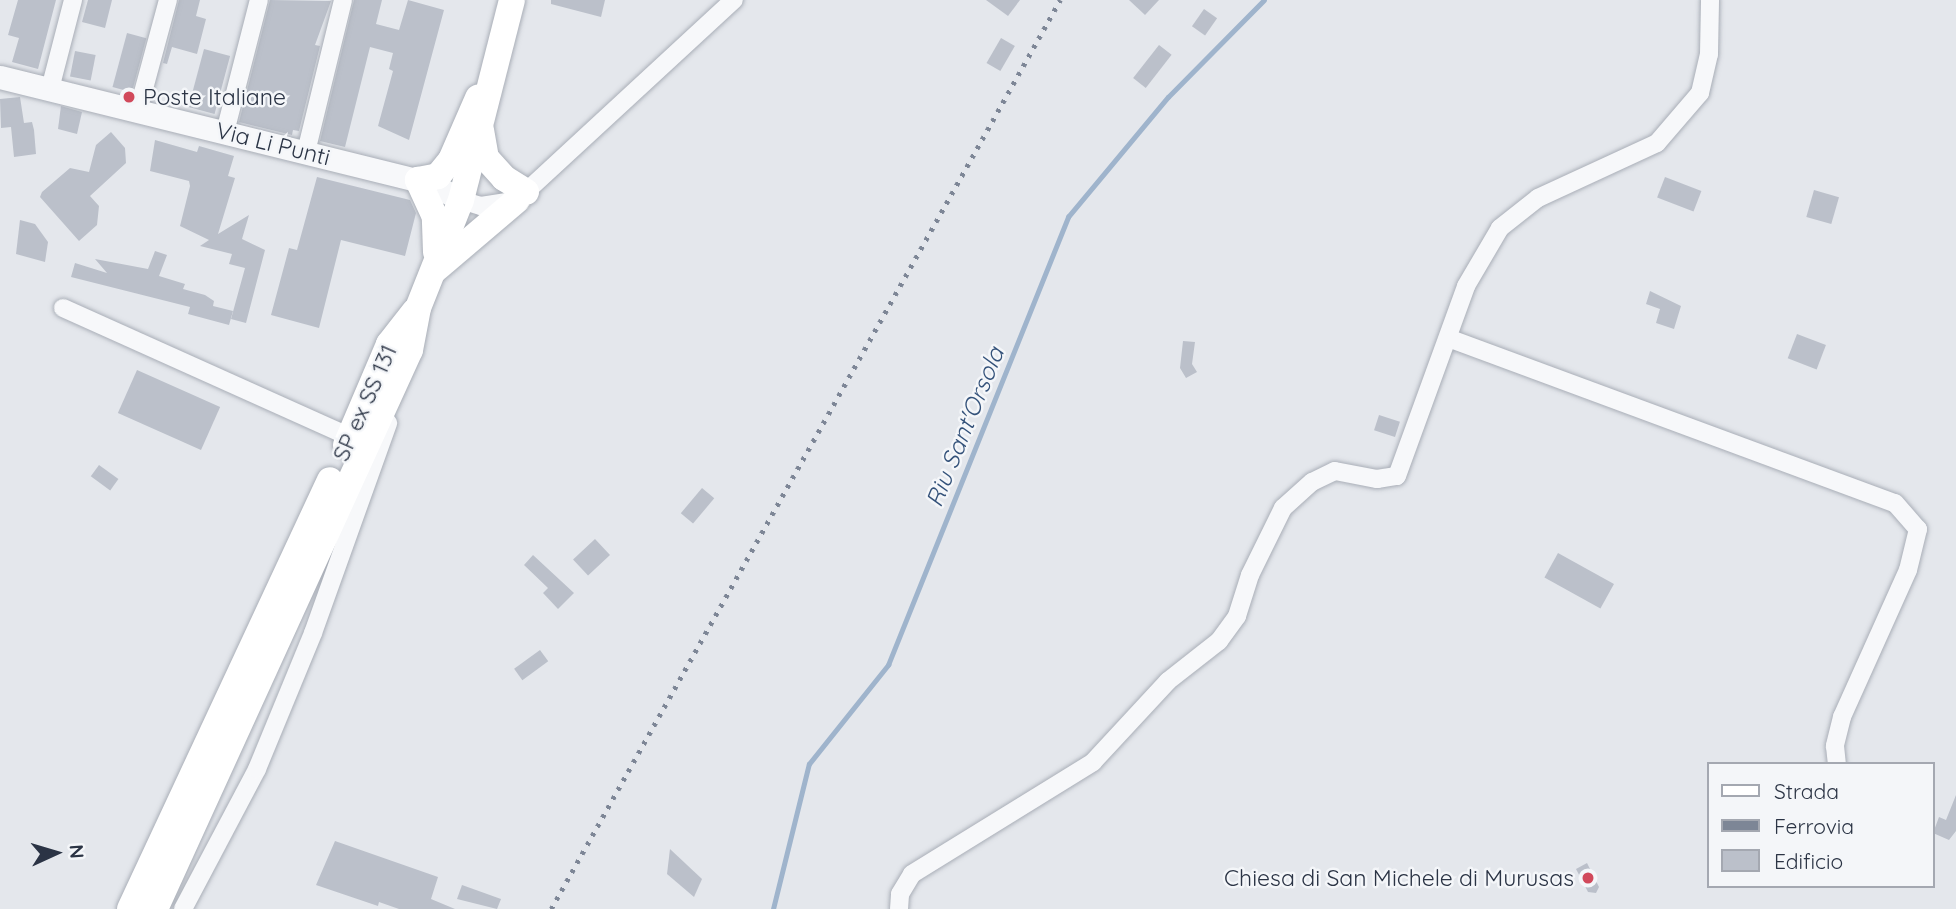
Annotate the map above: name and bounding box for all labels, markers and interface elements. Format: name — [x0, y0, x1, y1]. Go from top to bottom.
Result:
place label: Poste Italiane — [143, 83, 286, 111]
marker: Poste Italiane — [121, 89, 137, 105]
street label: Via Li Punti — [213, 117, 333, 171]
street label: SP ex SS 131 — [327, 341, 403, 465]
water label: Riu Sant'Orsola — [920, 343, 1010, 511]
legend — [1708, 762, 1935, 888]
text: Strada — [1774, 778, 1839, 804]
text: Ferrovia — [1774, 813, 1854, 839]
north arrow — [21, 818, 91, 888]
text: N — [64, 844, 89, 859]
text: Edificio — [1774, 848, 1843, 874]
place label: Chiesa di San Michele di Murusas — [1224, 864, 1574, 892]
marker: Chiesa di San Michele di Murusas — [1580, 870, 1596, 886]

